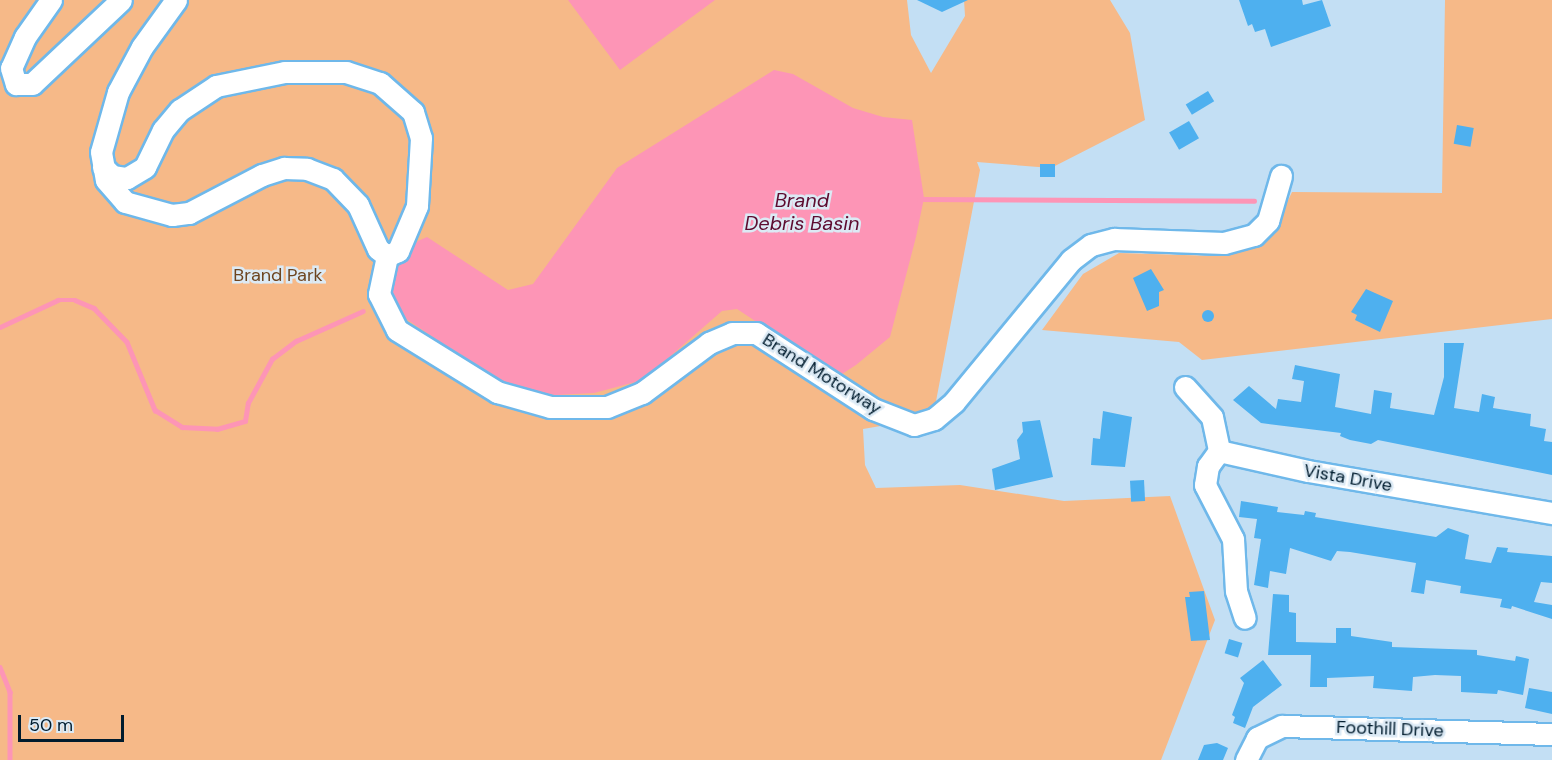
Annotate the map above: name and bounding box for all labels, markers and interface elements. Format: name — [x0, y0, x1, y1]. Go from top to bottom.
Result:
water label: Brand Debris Basin — [744, 189, 860, 236]
park label: Brand Park — [233, 264, 323, 286]
street label: Brand Motorway — [759, 329, 885, 419]
street label: Vista Drive — [1302, 460, 1394, 496]
scale bar — [21, 703, 128, 741]
text: 50 m — [29, 713, 73, 737]
street label: Foothill Drive — [1336, 716, 1444, 742]

